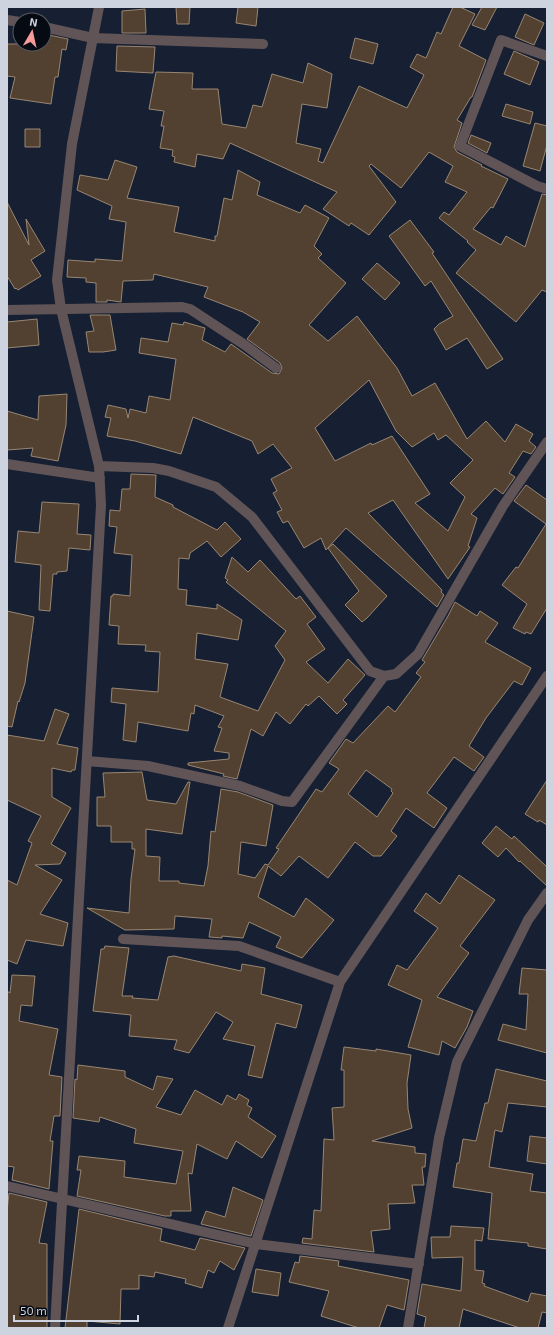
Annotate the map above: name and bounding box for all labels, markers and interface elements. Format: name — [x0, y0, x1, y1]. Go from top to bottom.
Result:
north arrow — [12, 12, 52, 52]
text: N — [29, 15, 39, 29]
scale bar — [14, 1297, 138, 1323]
text: 50 m — [20, 1303, 47, 1317]

